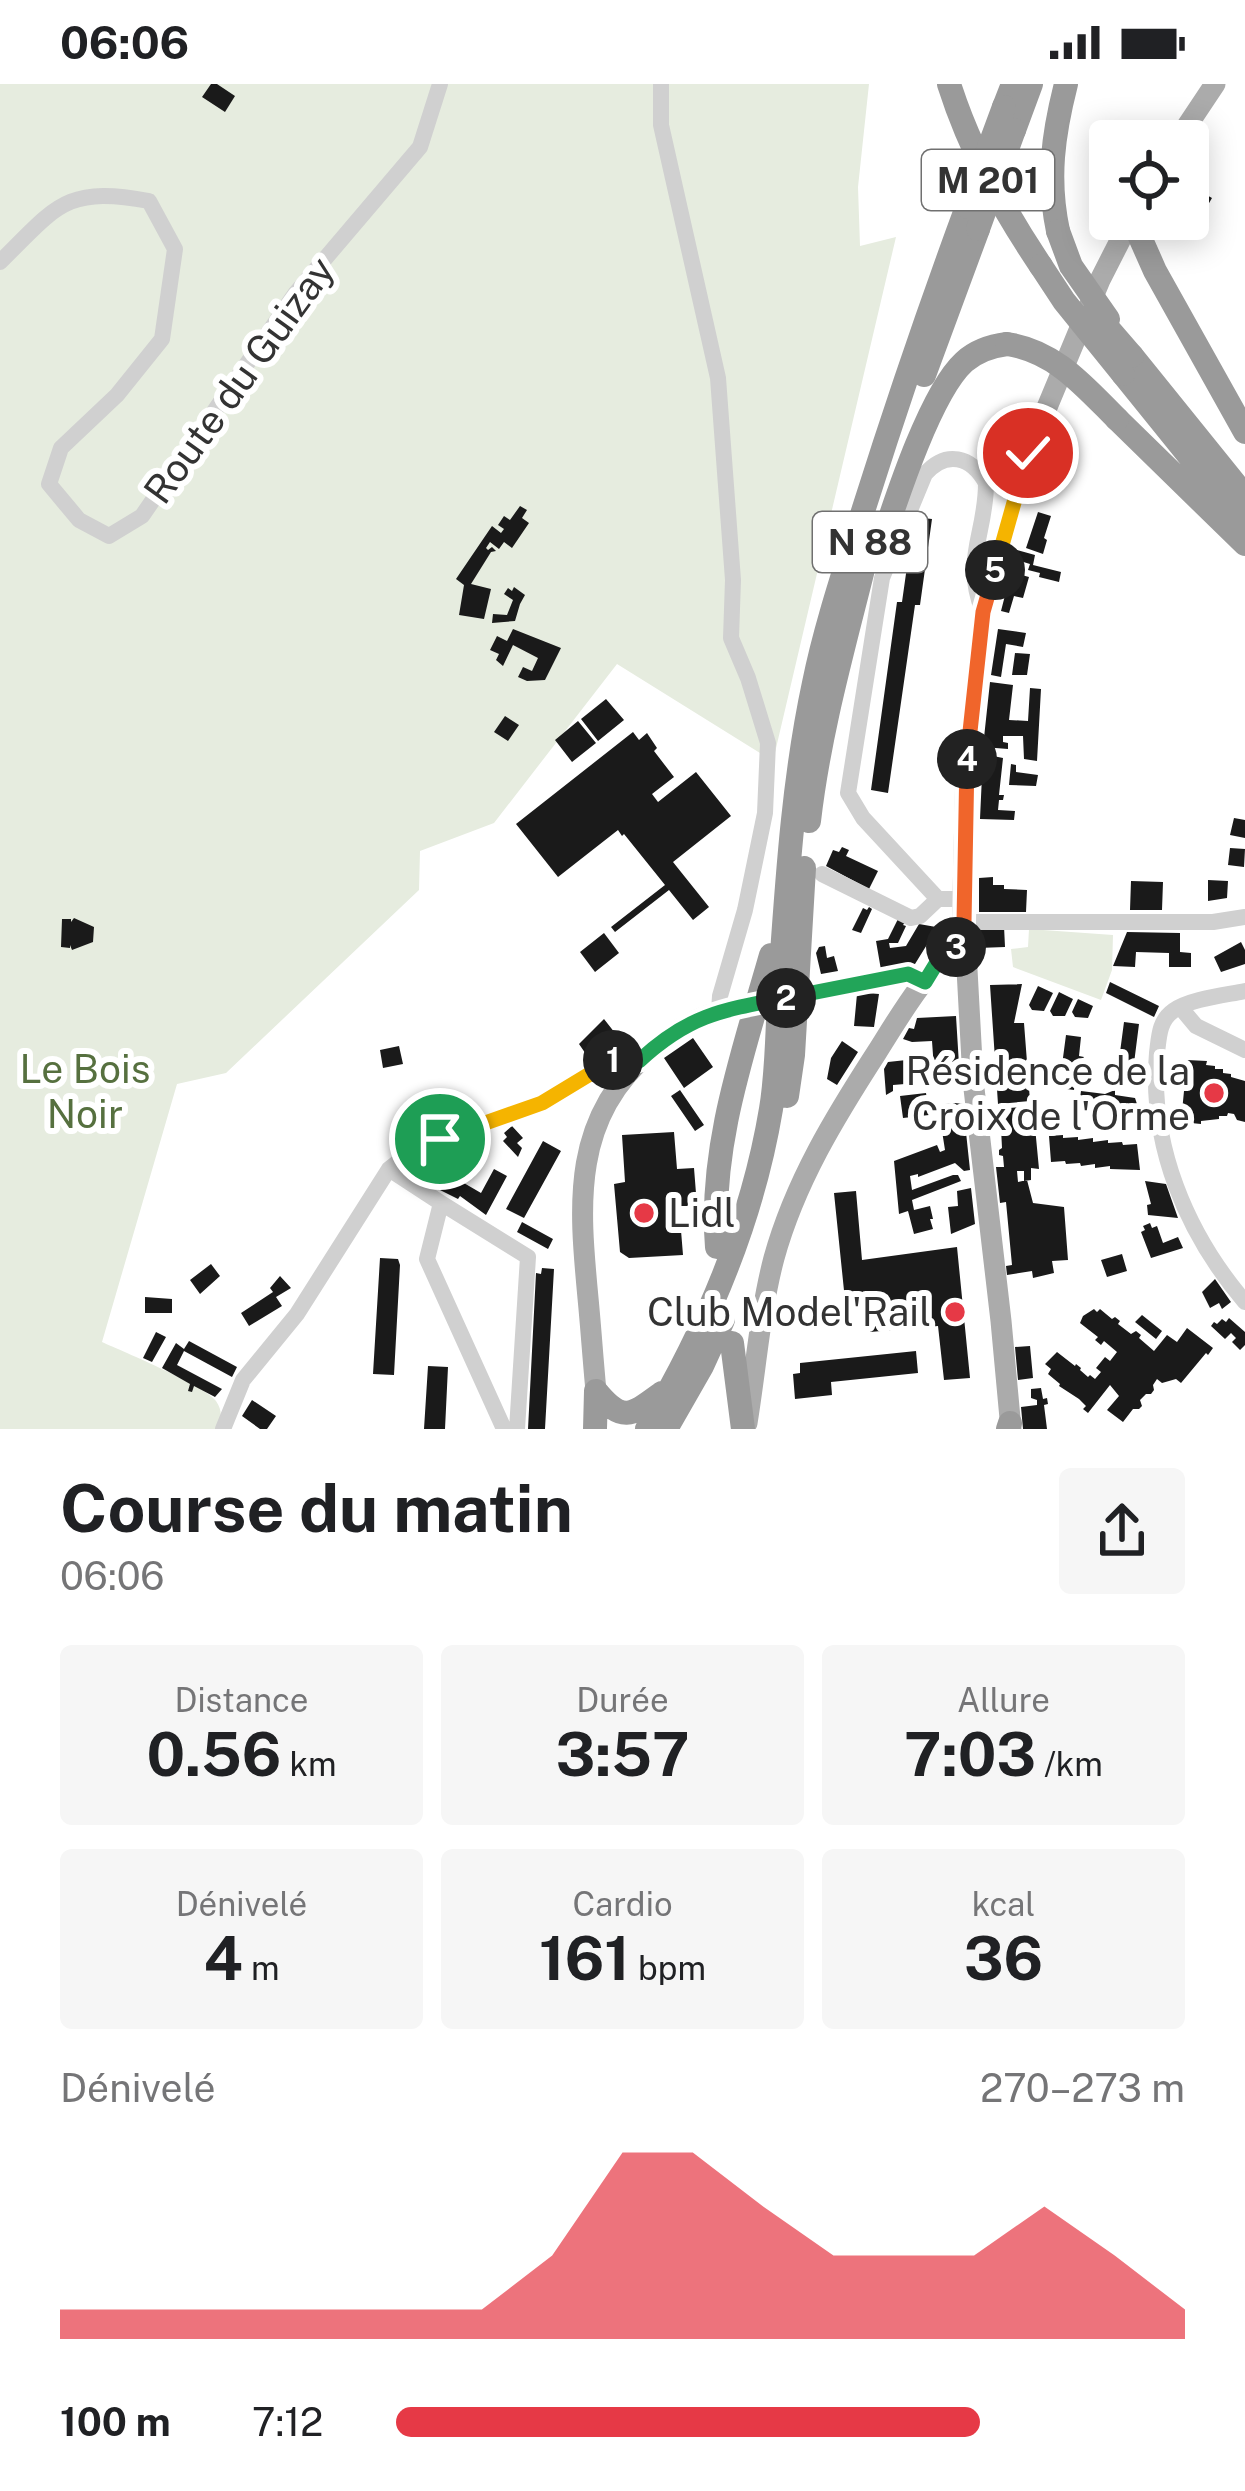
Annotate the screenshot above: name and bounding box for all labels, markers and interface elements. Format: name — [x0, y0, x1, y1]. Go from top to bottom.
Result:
text: 06:06 — [60, 16, 189, 69]
map controls — [1089, 120, 1209, 240]
button: locate — [1089, 120, 1209, 240]
road number: M 201 — [922, 150, 1054, 210]
street label: Route du Guizay — [134, 248, 344, 512]
pin — [977, 402, 1079, 504]
icon: check — [995, 420, 1061, 486]
road number: N 88 — [813, 512, 927, 572]
pin: 5 — [965, 540, 1025, 600]
text: 5 — [984, 551, 1006, 589]
pin: 4 — [937, 729, 997, 789]
text: 4 — [956, 740, 978, 778]
pin: 3 — [926, 917, 986, 977]
text: 3 — [945, 928, 967, 966]
pin: 2 — [756, 968, 816, 1028]
text: 2 — [776, 979, 796, 1017]
pin: 1 — [583, 1030, 643, 1090]
text: 1 — [606, 1041, 620, 1079]
park label: Le Bois Noir — [20, 1046, 150, 1137]
place label: Résidence de la Croix de l'Orme — [905, 1048, 1190, 1139]
marker: Résidence de la Croix de l'Orme — [1201, 1080, 1227, 1106]
pin — [389, 1088, 491, 1190]
icon: arrive — [407, 1106, 473, 1172]
place label: Lidl — [668, 1190, 736, 1236]
marker: Lidl — [631, 1200, 657, 1226]
place label: Club Model'Rail — [647, 1289, 931, 1335]
marker: Club Model'Rail — [942, 1299, 968, 1325]
button: share — [1059, 1468, 1185, 1594]
text: Course du matin — [60, 1469, 573, 1547]
text: 06:06 — [60, 1553, 165, 1599]
text: Distance — [175, 1681, 308, 1719]
text: Durée — [576, 1681, 669, 1719]
text: Allure — [957, 1681, 1050, 1719]
text: 0.56 — [146, 1719, 281, 1790]
text: 3:57 — [555, 1719, 690, 1790]
text: 7:03 — [904, 1719, 1036, 1790]
text: km — [281, 1745, 337, 1783]
text: /km — [1036, 1745, 1103, 1783]
text: Dénivelé — [176, 1885, 307, 1923]
text: Cardio — [572, 1885, 673, 1923]
text: kcal — [972, 1885, 1035, 1923]
text: 4 — [204, 1923, 243, 1994]
text: 161 — [539, 1923, 630, 1994]
text: 36 — [964, 1923, 1043, 1994]
text: m — [243, 1949, 279, 1987]
text: bpm — [630, 1949, 706, 1987]
text: Dénivelé — [60, 2065, 216, 2111]
text: 270–273 m — [980, 2065, 1185, 2111]
text: 100 m — [60, 2399, 171, 2445]
text: 7:12 — [252, 2399, 323, 2445]

